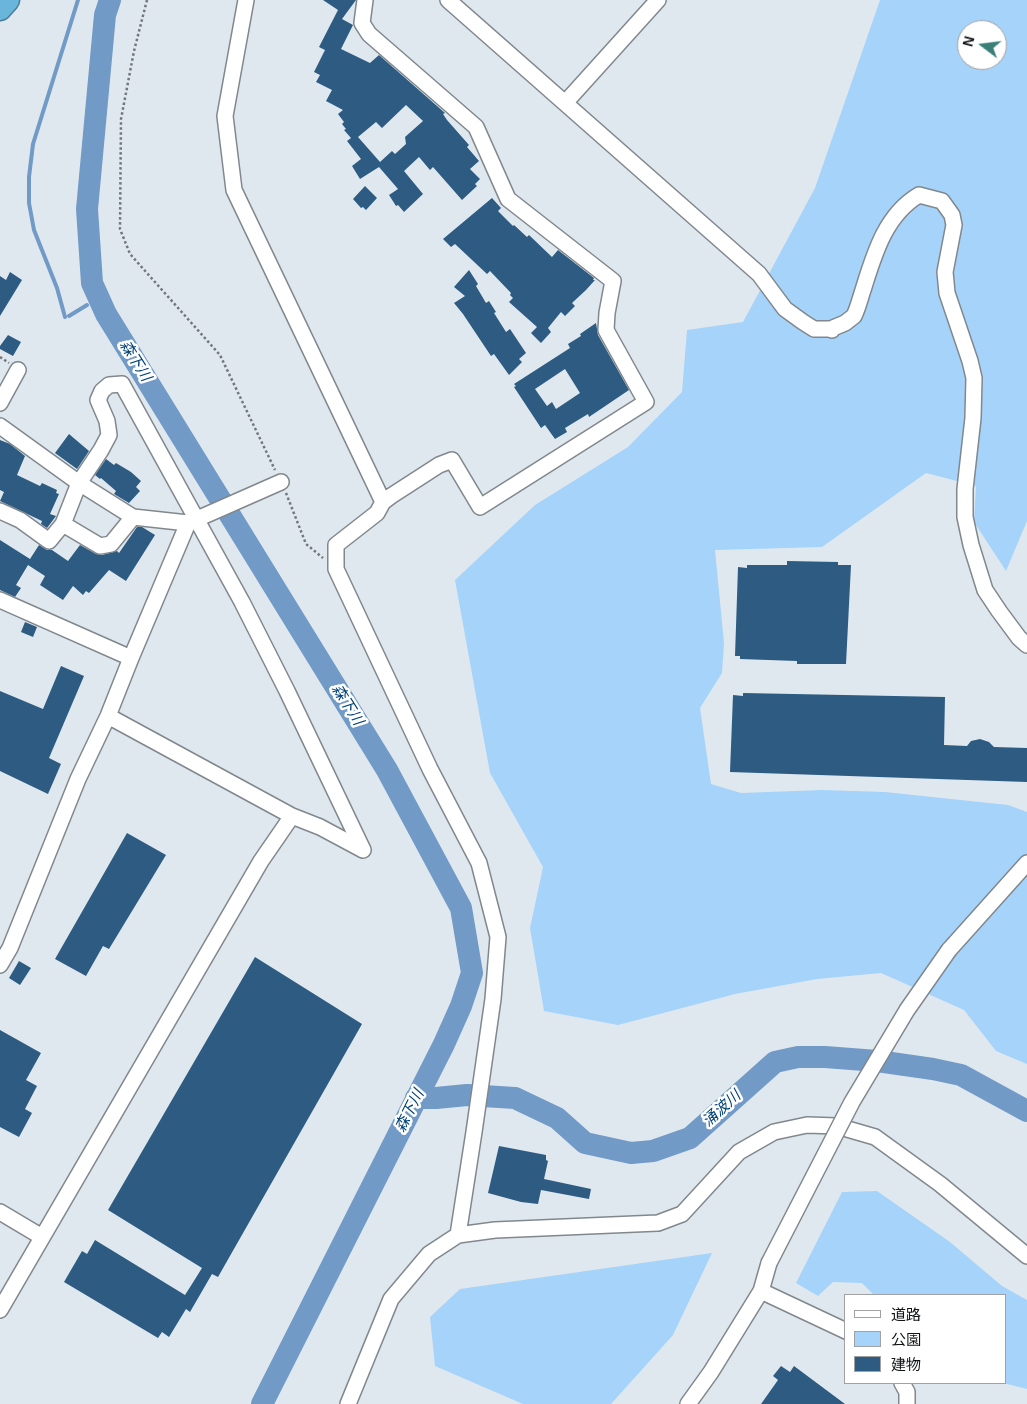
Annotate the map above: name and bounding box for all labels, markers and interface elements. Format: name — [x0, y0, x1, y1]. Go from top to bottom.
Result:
north arrow — [957, 20, 1007, 70]
text: N — [959, 34, 978, 48]
water label: 森下川 — [115, 337, 155, 385]
water label: 森下川 — [327, 681, 367, 729]
water label: 森下川 — [392, 1087, 428, 1135]
water label: 涌波川 — [699, 1087, 745, 1131]
legend — [844, 1294, 1007, 1384]
text: 道路 — [891, 1306, 921, 1323]
text: 公園 — [891, 1331, 921, 1348]
text: 建物 — [891, 1356, 921, 1373]

